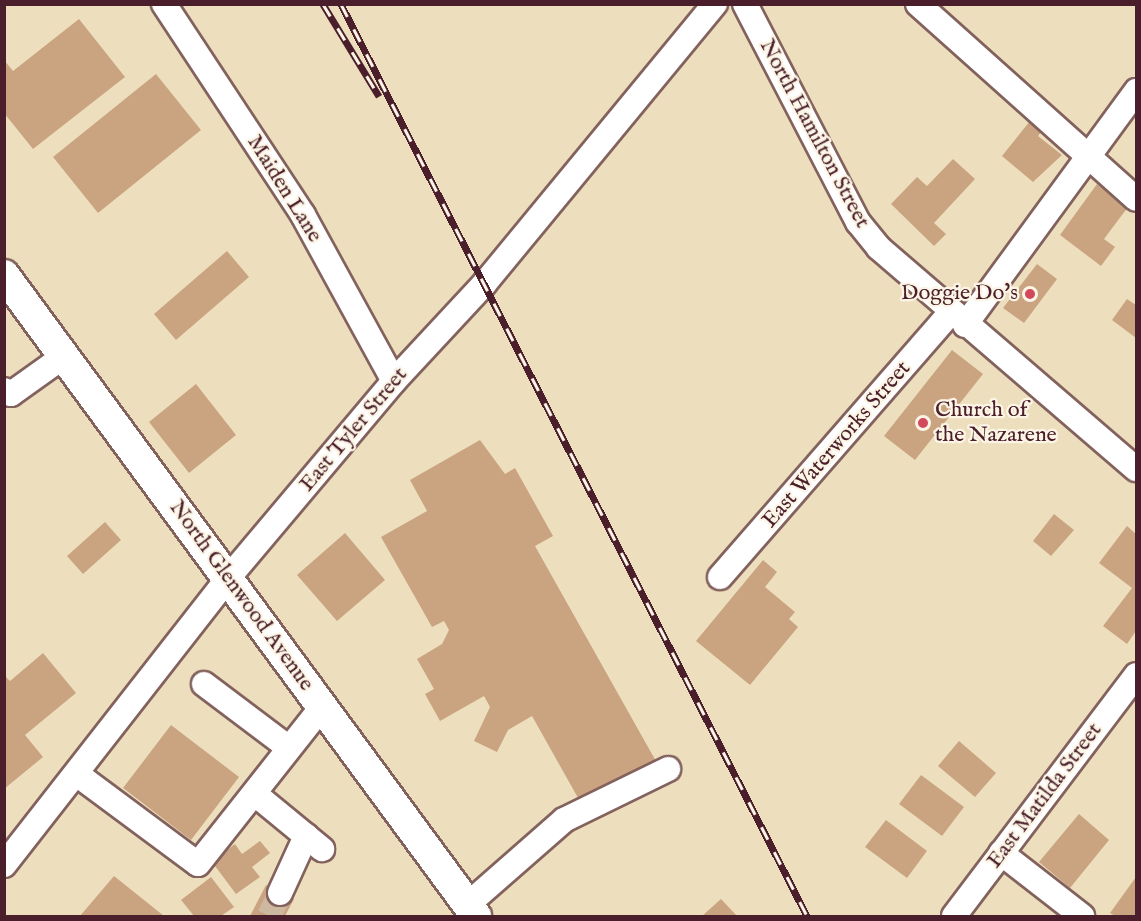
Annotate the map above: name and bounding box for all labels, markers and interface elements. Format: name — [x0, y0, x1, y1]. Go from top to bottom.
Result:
street label: North Hamilton Street — [753, 35, 875, 233]
street label: Maiden Lane — [241, 131, 327, 247]
place label: Doggie Do's — [901, 281, 1018, 307]
marker: Doggie Do's — [1023, 287, 1037, 301]
street label: East Waterworks Street — [757, 356, 917, 534]
street label: East Tyler Street — [294, 363, 414, 497]
place label: Church of the Nazarene — [935, 397, 1057, 448]
marker: Church of the Nazarene — [916, 416, 930, 430]
street label: North Glenwood Avenue — [163, 496, 319, 696]
street label: East Matilda Street — [982, 718, 1108, 874]

